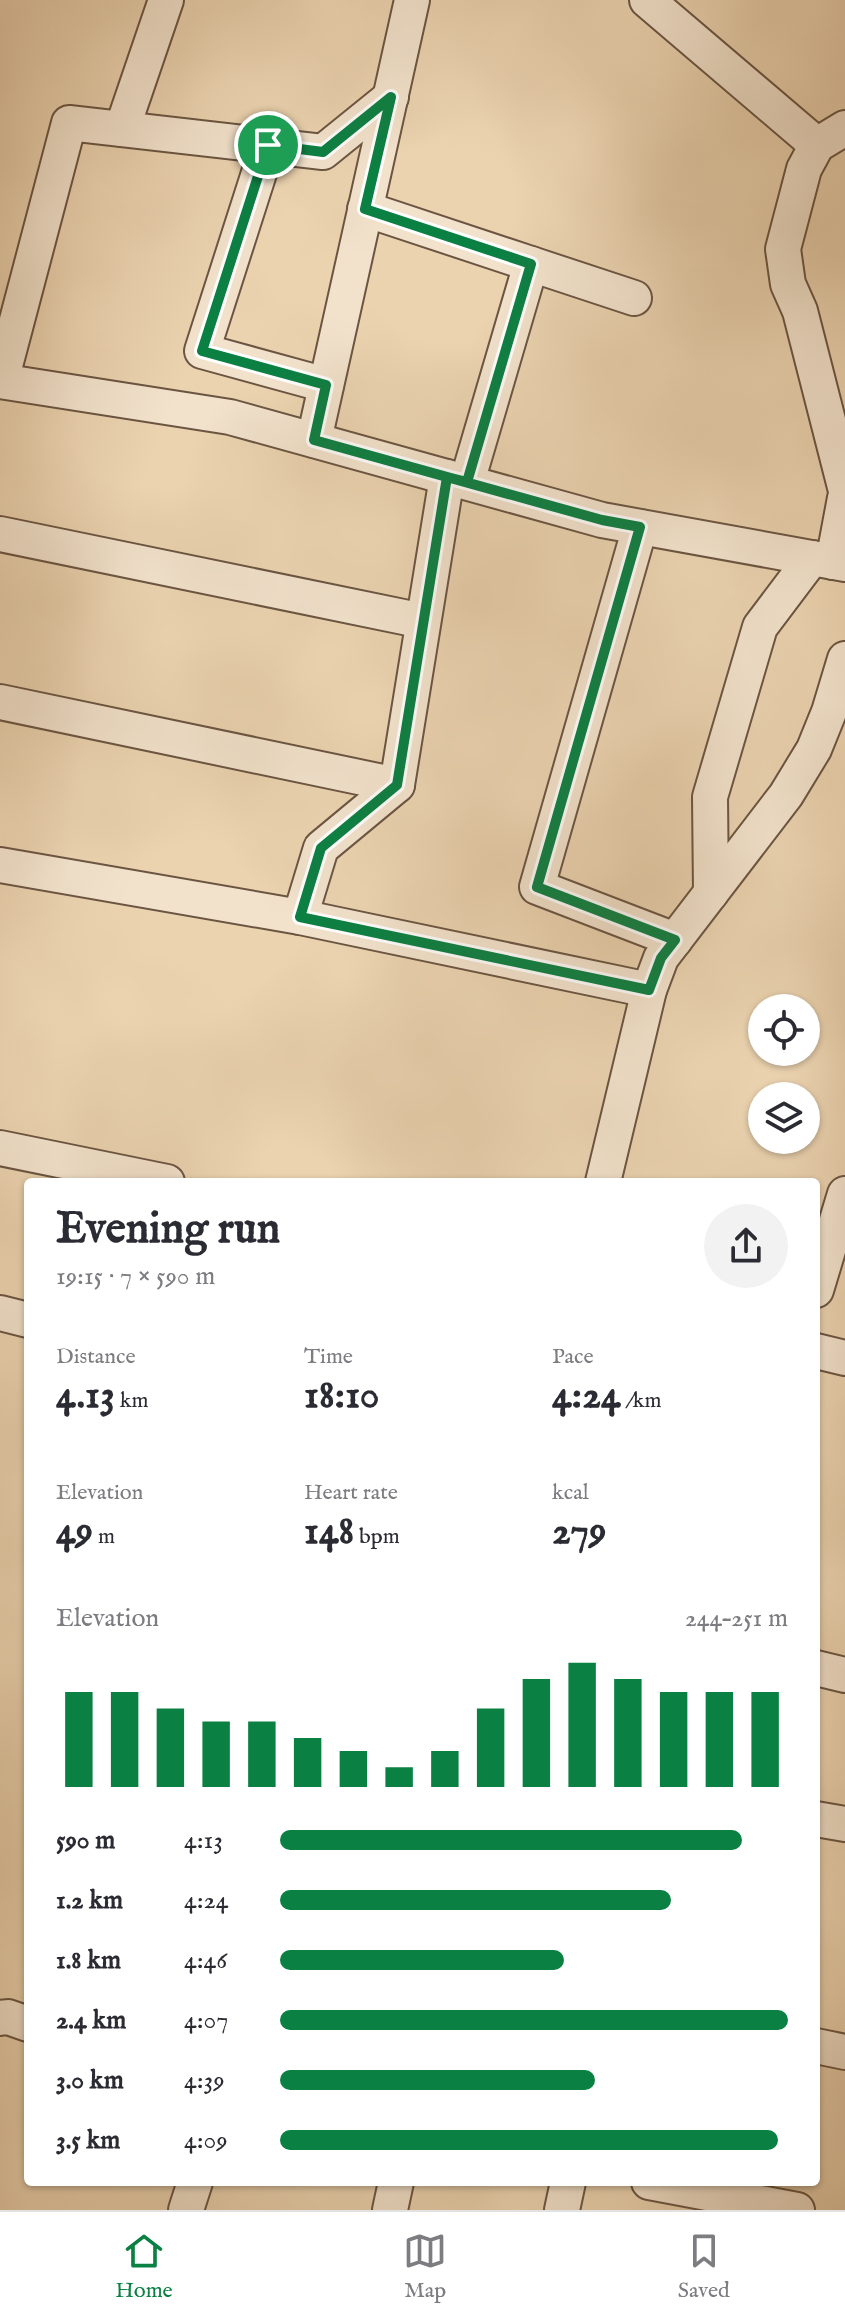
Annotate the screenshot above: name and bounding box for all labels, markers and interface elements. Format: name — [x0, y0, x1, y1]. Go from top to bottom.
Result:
pin — [234, 111, 302, 179]
icon: arrive — [246, 123, 290, 167]
map controls — [748, 994, 820, 1154]
button: locate — [748, 994, 820, 1066]
button: layers — [748, 1082, 820, 1154]
text: Evening run — [56, 1202, 280, 1258]
button: share — [704, 1204, 788, 1288]
text: 19:15 · 7 × 590 m — [56, 1260, 215, 1293]
text: Distance — [56, 1343, 136, 1371]
text: Time — [304, 1343, 353, 1371]
text: Pace — [552, 1343, 594, 1371]
text: 4.13 — [56, 1371, 115, 1422]
text: 18:10 — [304, 1371, 380, 1422]
text: 4:24 — [552, 1371, 621, 1422]
text: km — [115, 1387, 149, 1415]
text: /km — [621, 1387, 662, 1415]
text: Elevation — [56, 1479, 143, 1507]
text: Heart rate — [304, 1479, 398, 1507]
text: kcal — [552, 1479, 589, 1507]
text: 49 — [56, 1507, 93, 1558]
text: 148 — [304, 1507, 354, 1558]
text: 279 — [552, 1507, 607, 1558]
text: m — [93, 1523, 115, 1551]
text: bpm — [354, 1523, 400, 1551]
text: Elevation — [56, 1602, 159, 1635]
text: 244–251 m — [685, 1602, 788, 1635]
text: 590 m — [56, 1824, 115, 1857]
text: 4:13 — [184, 1824, 223, 1857]
text: 1.2 km — [56, 1884, 123, 1917]
text: 4:24 — [184, 1884, 229, 1917]
text: 1.8 km — [56, 1944, 121, 1977]
text: 4:46 — [184, 1944, 227, 1977]
text: 2.4 km — [56, 2004, 126, 2037]
text: 4:07 — [184, 2004, 229, 2037]
text: 3.0 km — [56, 2064, 124, 2097]
text: 4:39 — [184, 2064, 225, 2097]
text: 3.5 km — [56, 2124, 120, 2157]
text: 4:09 — [184, 2124, 228, 2157]
tab: Home — [115, 2229, 173, 2305]
tab: Map — [403, 2229, 447, 2305]
tab: Saved — [678, 2229, 730, 2305]

